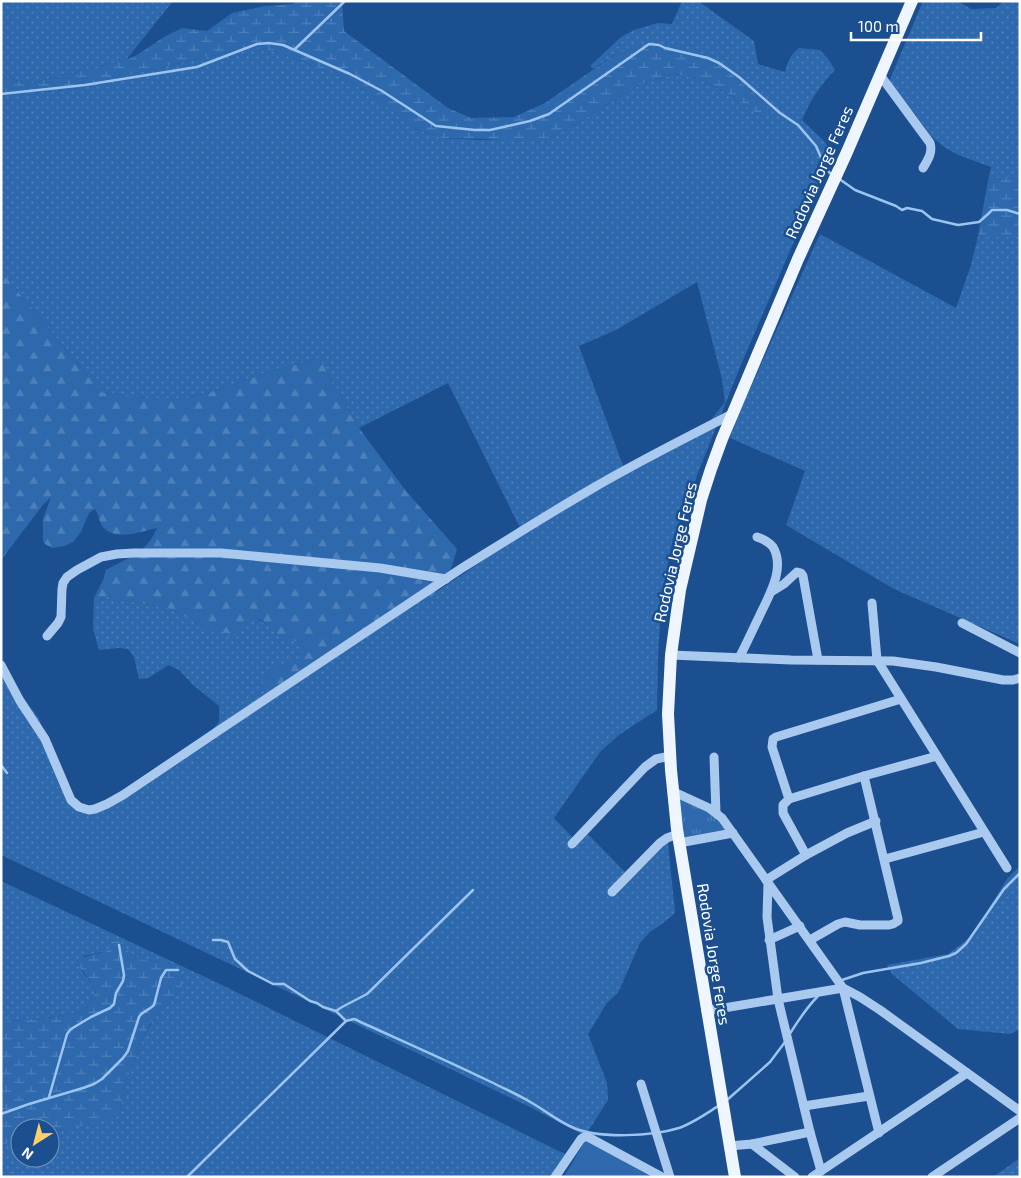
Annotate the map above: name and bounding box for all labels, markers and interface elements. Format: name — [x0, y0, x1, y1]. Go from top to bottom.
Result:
scale bar — [851, 10, 981, 42]
text: 100 m — [858, 17, 899, 35]
street label: Rodovia Jorge Feres — [781, 102, 856, 241]
street label: Rodovia Jorge Feres — [649, 480, 700, 624]
street label: Rodovia Jorge Feres — [694, 882, 735, 1026]
north arrow — [10, 1118, 60, 1168]
text: N — [18, 1144, 36, 1164]

